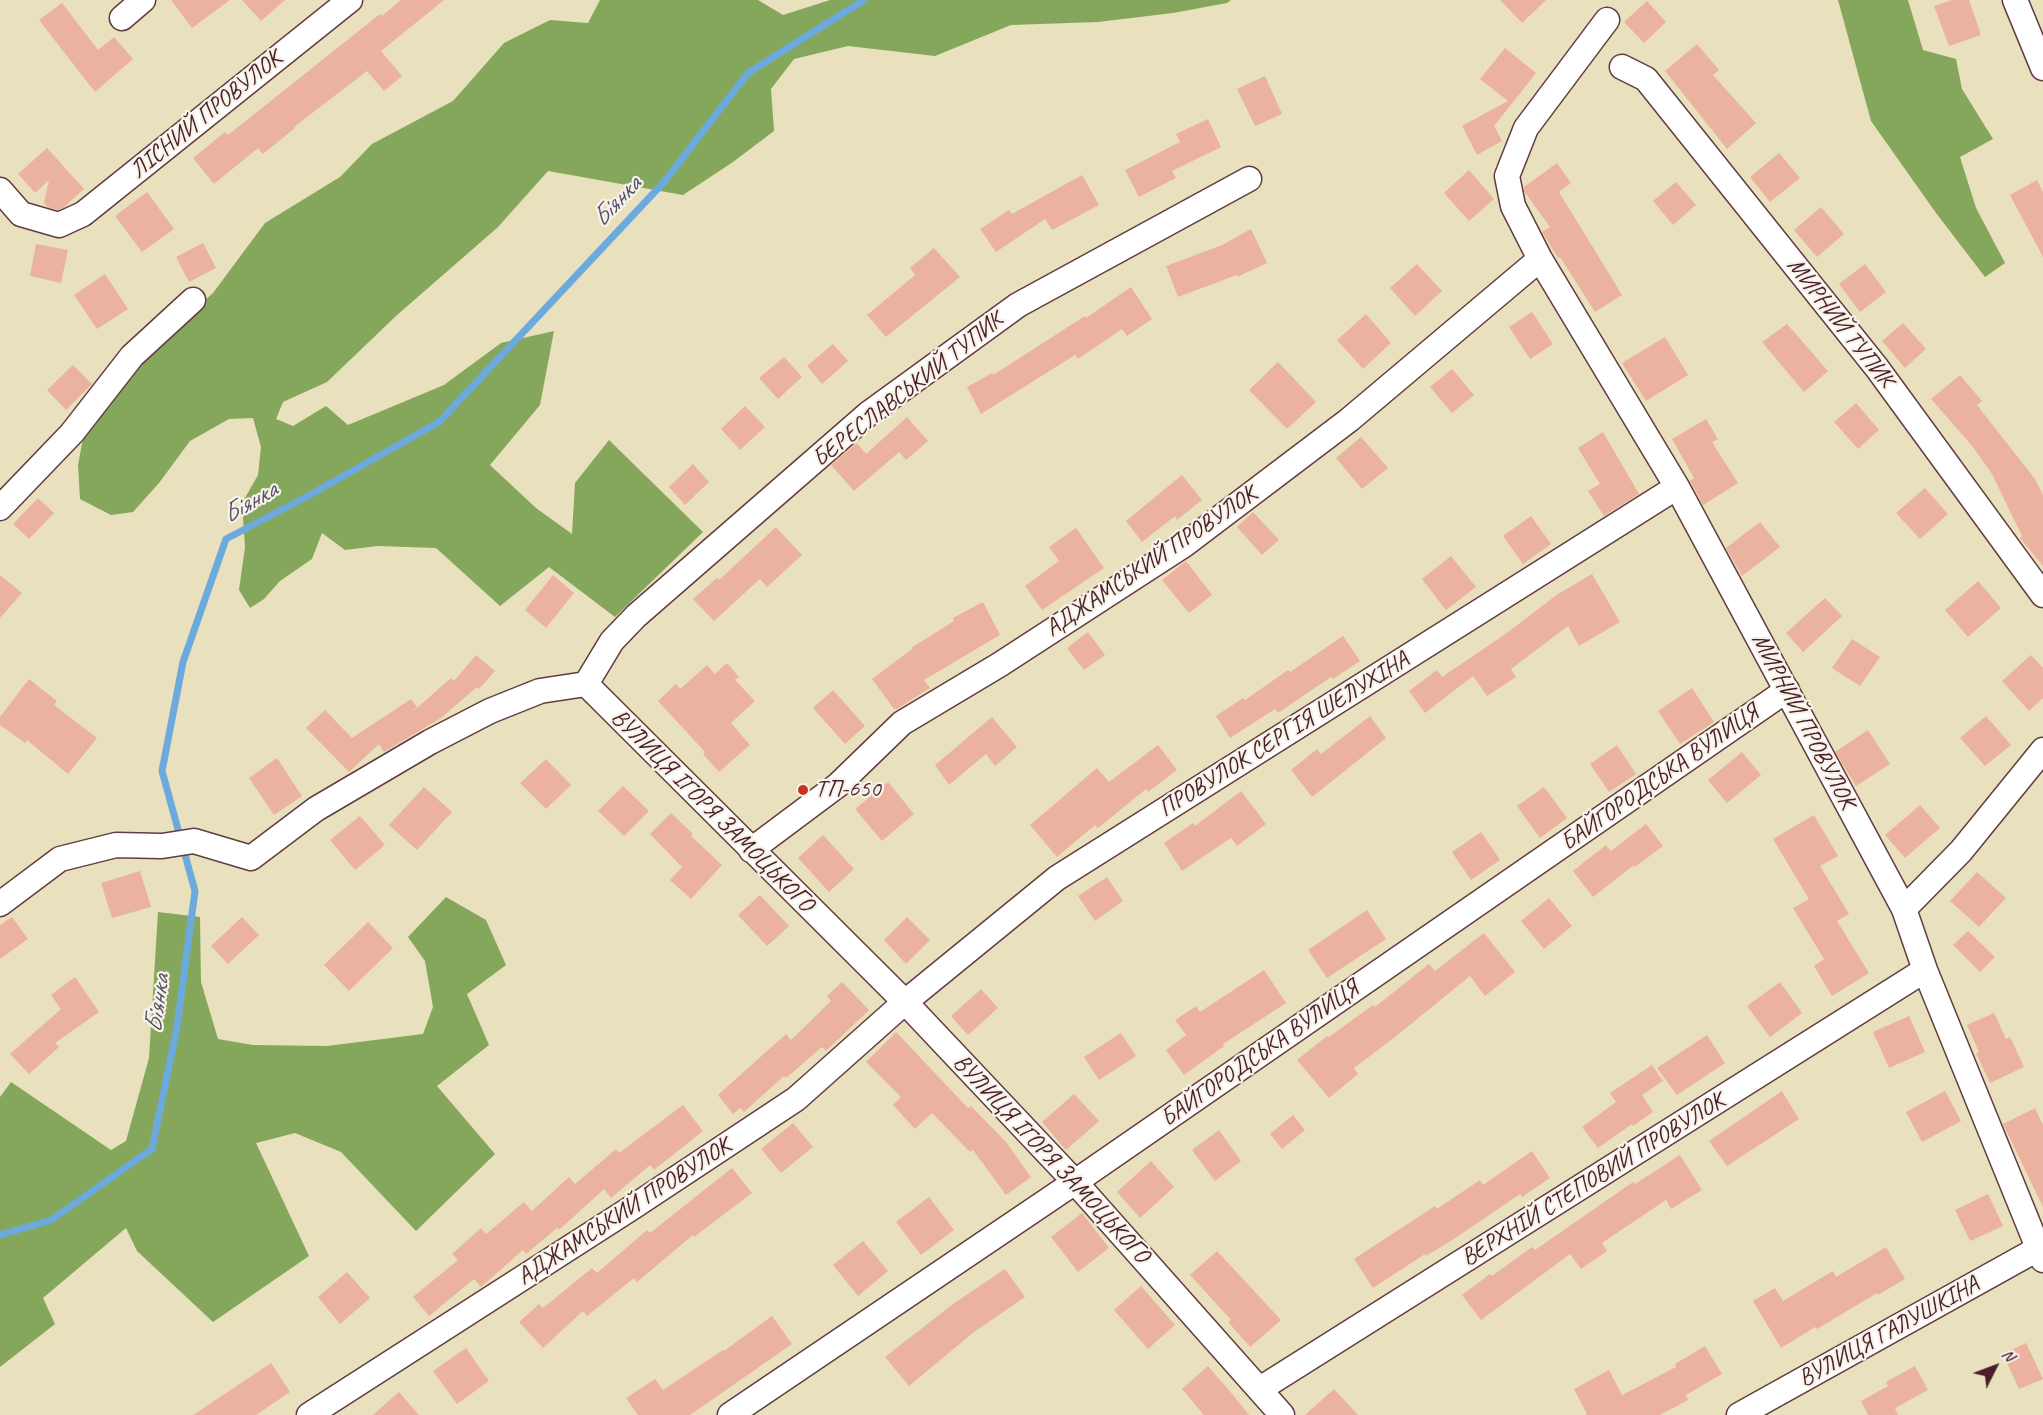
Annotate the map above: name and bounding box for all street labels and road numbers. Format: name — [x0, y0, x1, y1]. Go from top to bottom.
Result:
street label: ЛІСНИЙ ПРОВУЛОК — [124, 45, 288, 185]
street label: МИРНИЙ ТУПИК — [1780, 252, 1900, 394]
street label: БЕРЕСЛАВСЬКИЙ ТУПИК — [807, 307, 1009, 473]
street label: АДЖАМСЬКИЙ ПРОВУЛОК — [1040, 481, 1262, 643]
street label: МИРНИЙ ПРОВУЛОК — [1745, 629, 1861, 813]
street label: ПРОВУЛОК СЕРГІЯ ШЕЛУХІНА — [1154, 646, 1414, 824]
street label: БАЙГОРОДСЬКА ВУЛИЦЯ — [1555, 699, 1765, 857]
street label: ВУЛИЦЯ ІГОРЯ ЗАМОЦЬКОГО — [605, 704, 819, 918]
street label: БАЙГОРОДСЬКА ВУЛИЦЯ — [1155, 975, 1365, 1133]
street label: ВУЛИЦЯ ІГОРЯ ЗАМОЦЬКОГО — [947, 1049, 1155, 1269]
street label: ВЕРХНІЙ СТЕПОВИЙ ПРОВУЛОК — [1456, 1087, 1730, 1273]
street label: АДЖАМСЬКИЙ ПРОВУЛОК — [512, 1132, 736, 1292]
street label: ВУЛИЦЯ ГАЛУШКІНА — [1794, 1270, 1984, 1394]

